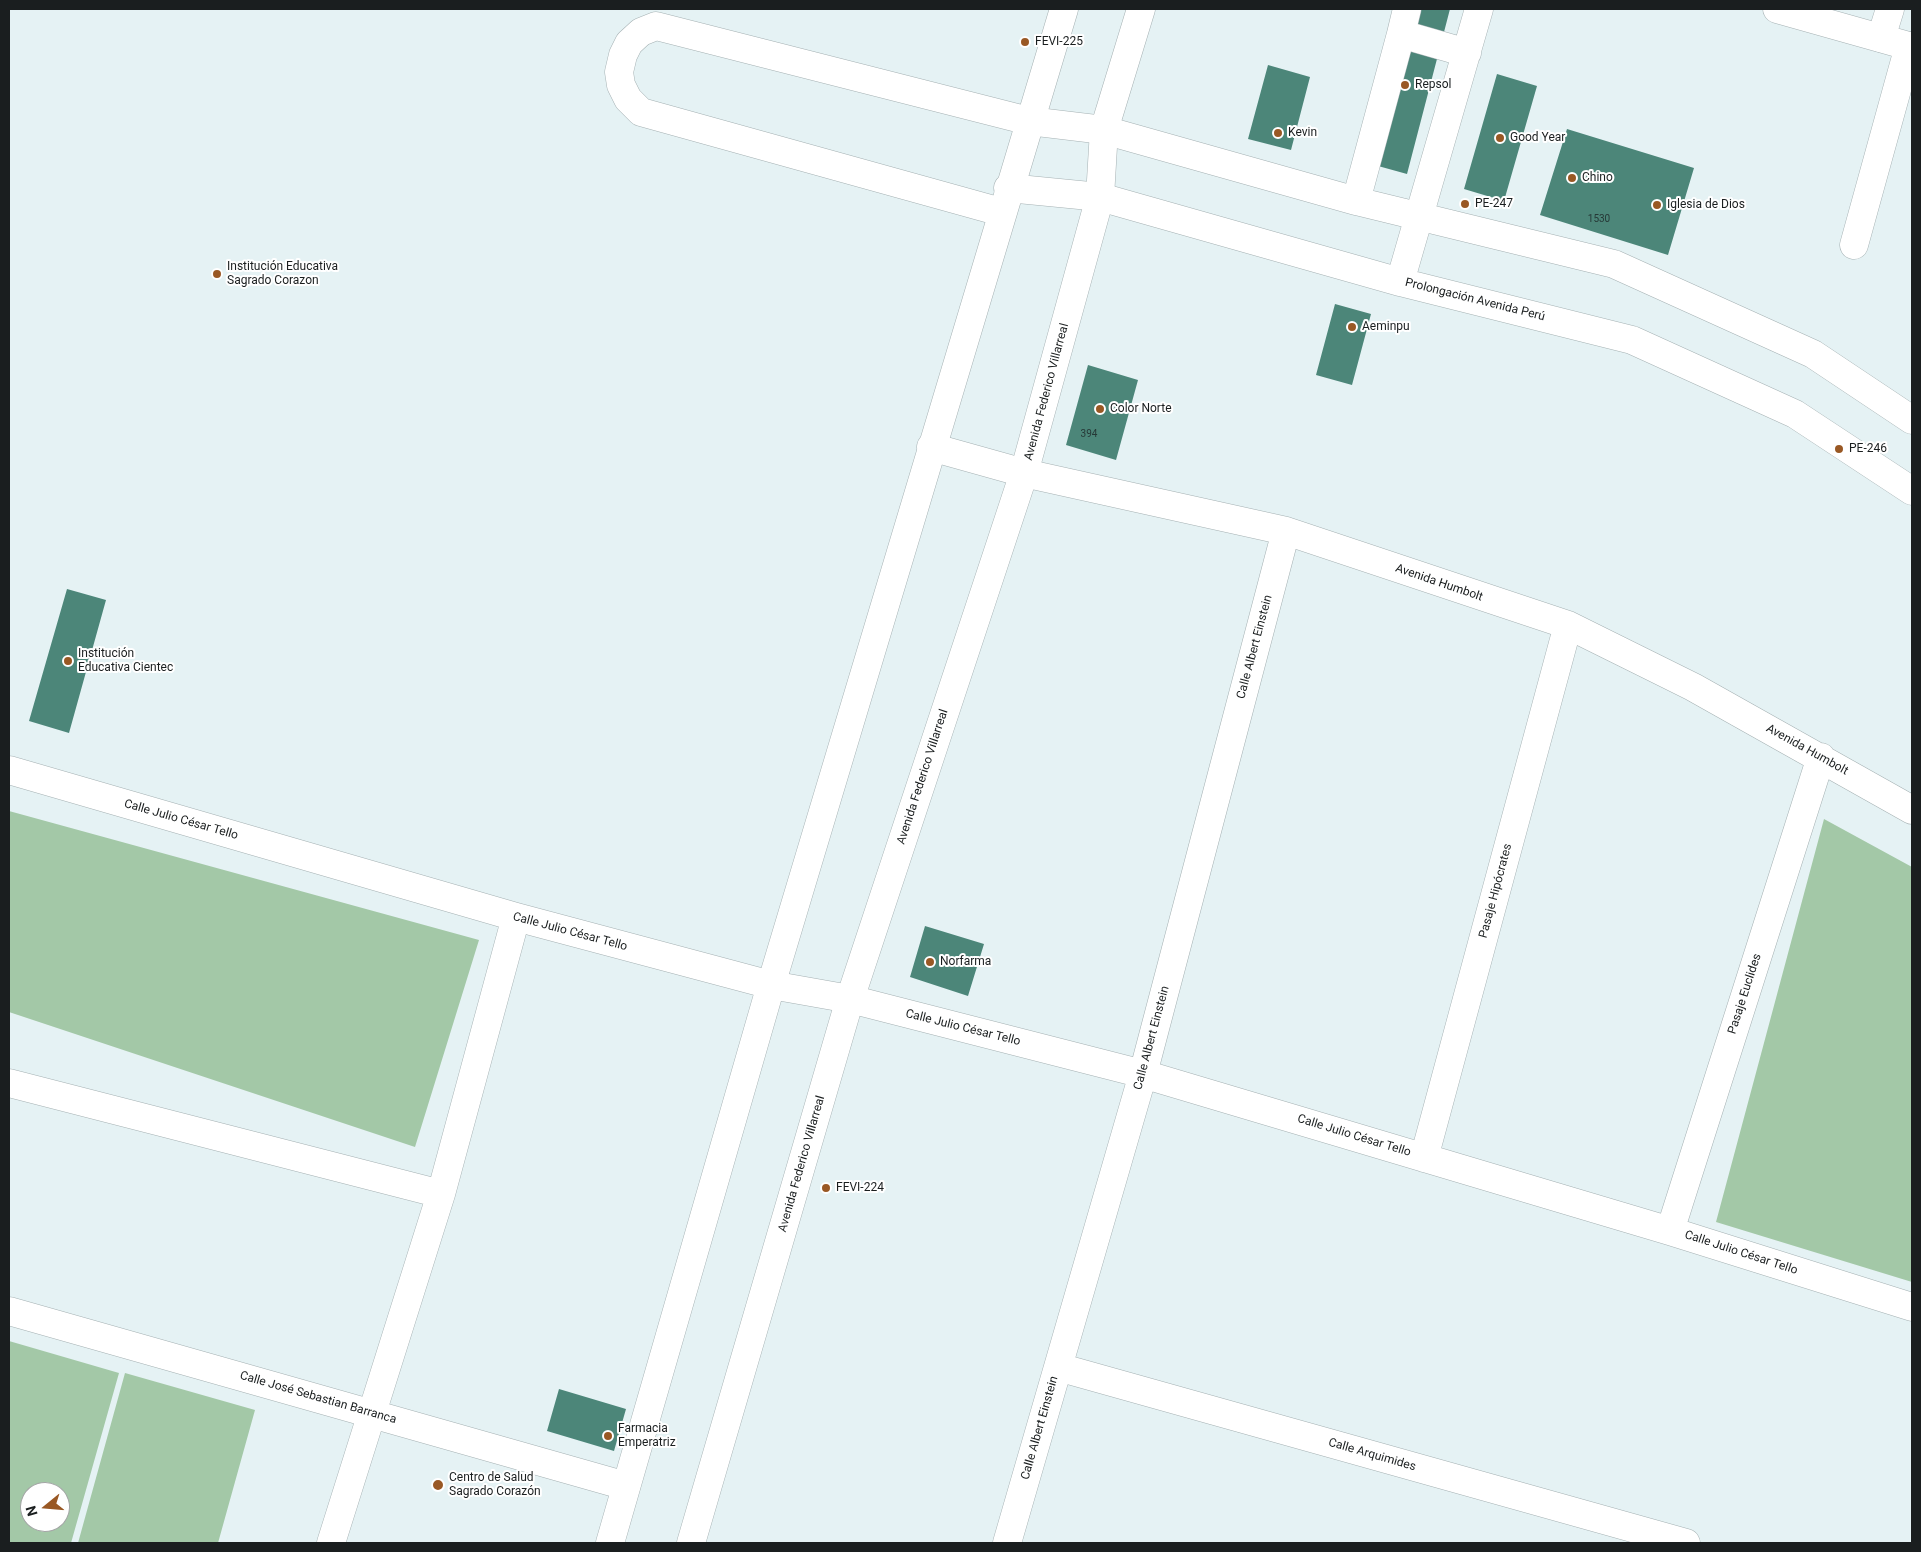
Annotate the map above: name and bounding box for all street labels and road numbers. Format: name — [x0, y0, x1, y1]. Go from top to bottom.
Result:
street label: Prolongación Avenida Perú — [1404, 276, 1546, 324]
street label: Avenida Federico Villarreal — [1022, 322, 1072, 462]
street label: Avenida Humbolt — [1393, 561, 1485, 605]
street label: Calle Albert Einstein — [1234, 593, 1276, 701]
street label: Avenida Federico Villarreal — [894, 708, 952, 846]
street label: Avenida Humbolt — [1763, 722, 1851, 778]
street label: Calle Julio César Tello — [122, 797, 240, 843]
street label: Pasaje Hipócrates — [1476, 842, 1516, 940]
street label: Calle Julio César Tello — [511, 910, 629, 954]
street label: Pasaje Euclides — [1725, 952, 1765, 1036]
street label: Calle Albert Einstein — [1131, 984, 1173, 1092]
street label: Calle Julio César Tello — [904, 1007, 1022, 1049]
street label: Avenida Federico Villarreal — [776, 1094, 828, 1234]
street label: Calle Julio César Tello — [1295, 1112, 1413, 1160]
street label: Calle Julio César Tello — [1683, 1228, 1799, 1278]
street label: Calle José Sebastian Barranca — [238, 1369, 398, 1427]
street label: Calle Albert Einstein — [1018, 1375, 1062, 1481]
street label: Calle Arquimides — [1327, 1436, 1417, 1474]

